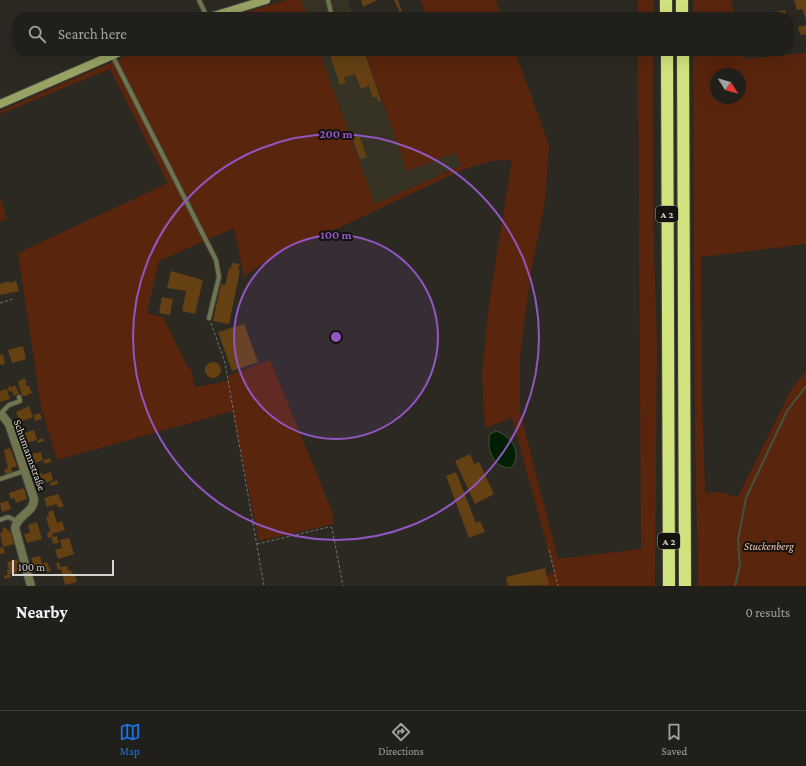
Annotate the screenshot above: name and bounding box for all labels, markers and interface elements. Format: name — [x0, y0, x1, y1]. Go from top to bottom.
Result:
search box — [12, 12, 794, 56]
icon: search — [26, 23, 48, 45]
text: Search here — [58, 26, 127, 42]
north arrow — [710, 68, 746, 104]
text: 200 m — [319, 127, 353, 141]
road number: A 2 — [656, 206, 678, 222]
text: 100 m — [320, 228, 353, 242]
centre of rings — [329, 330, 343, 344]
street label: Schumannstraße — [12, 418, 48, 492]
road number: A 2 — [658, 533, 680, 549]
park label: Stuckenberg — [744, 540, 795, 553]
scale bar — [12, 558, 114, 577]
text: 100 m — [18, 561, 45, 573]
text: Nearby — [16, 603, 68, 622]
text: 0 results — [745, 605, 790, 620]
tab: Map — [119, 721, 141, 757]
tab: Directions — [378, 721, 424, 757]
tab: Saved — [661, 721, 687, 757]

